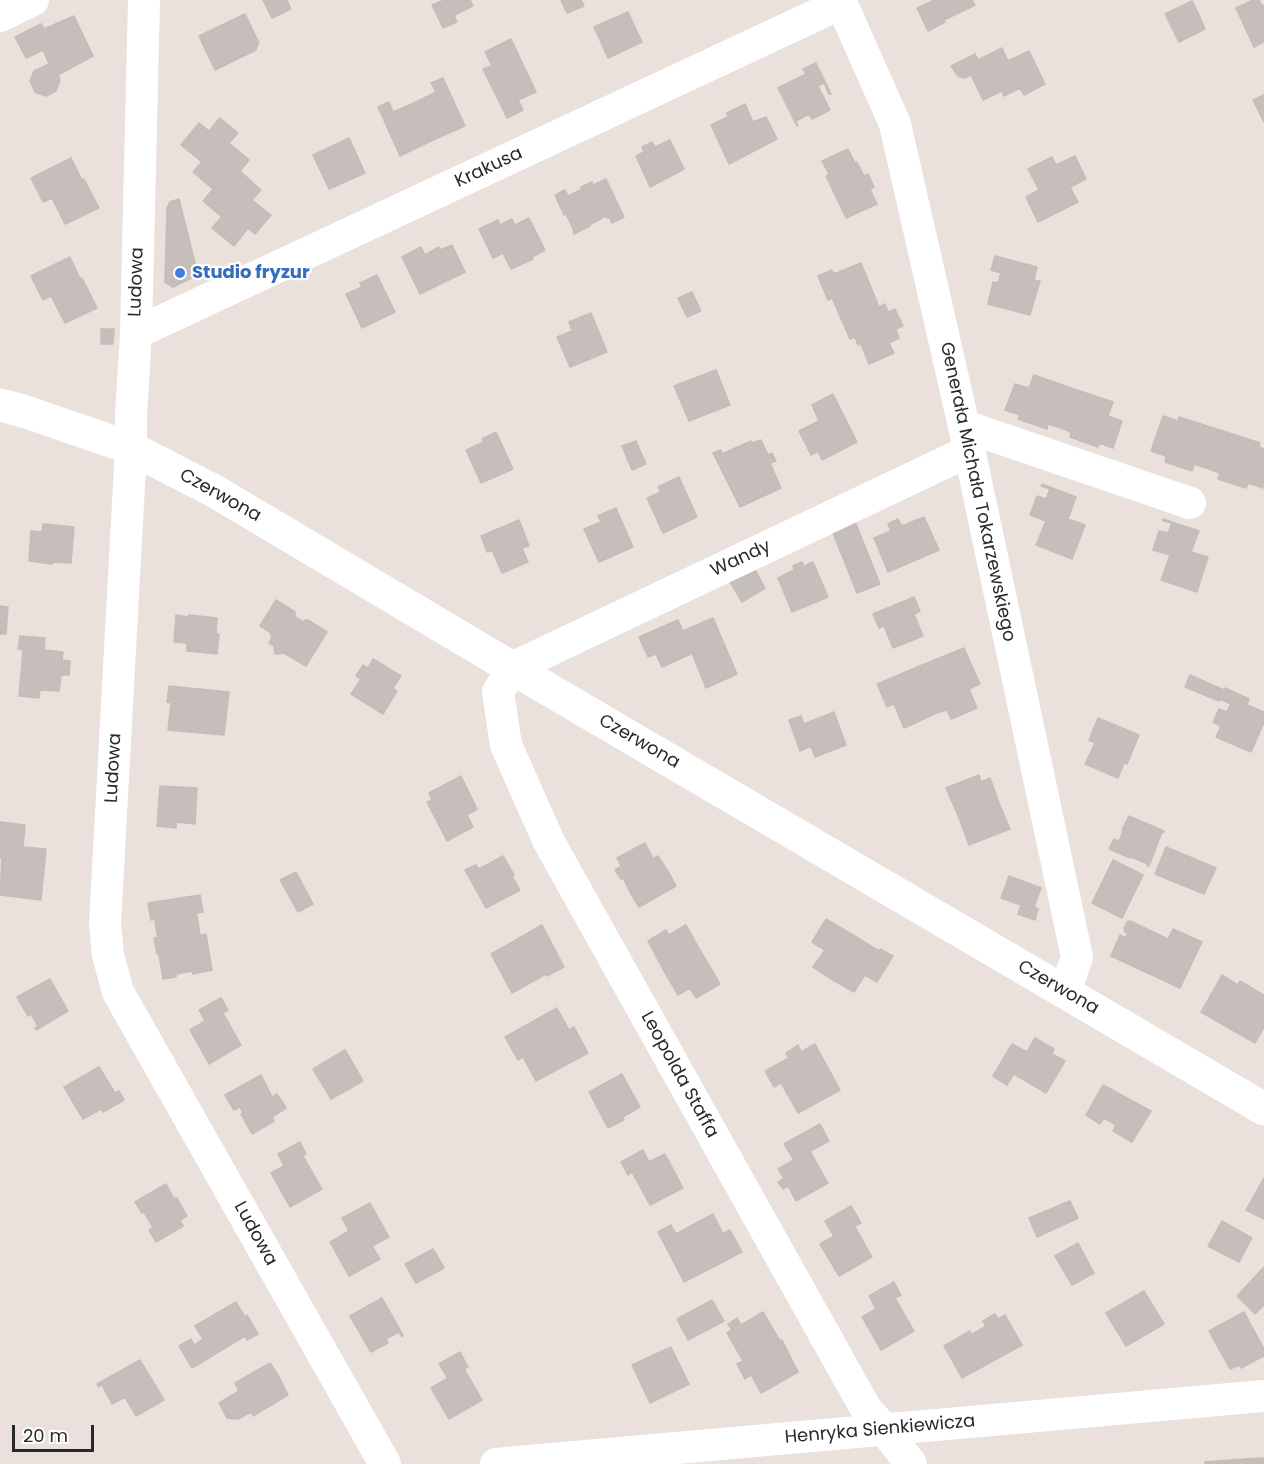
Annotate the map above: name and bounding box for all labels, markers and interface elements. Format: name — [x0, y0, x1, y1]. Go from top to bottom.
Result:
street label: Krakusa — [452, 143, 526, 193]
street label: Ludowa — [125, 247, 149, 317]
place label: Studio fryzur — [192, 262, 310, 284]
marker: Studio fryzur — [173, 266, 187, 280]
street label: Generała Michała Tokarzewskiego — [935, 340, 1019, 644]
street label: Czerwona — [175, 465, 265, 527]
street label: Wandy — [708, 536, 774, 582]
street label: Czerwona — [595, 710, 683, 774]
street label: Ludowa — [101, 733, 127, 803]
street label: Czerwona — [1014, 956, 1102, 1020]
street label: Leopolda Staffa — [635, 1008, 723, 1142]
street label: Ludowa — [229, 1198, 281, 1270]
street label: Henryka Sienkiewicza — [784, 1411, 976, 1449]
scale bar — [15, 1413, 98, 1451]
text: 20 m — [23, 1423, 68, 1448]

